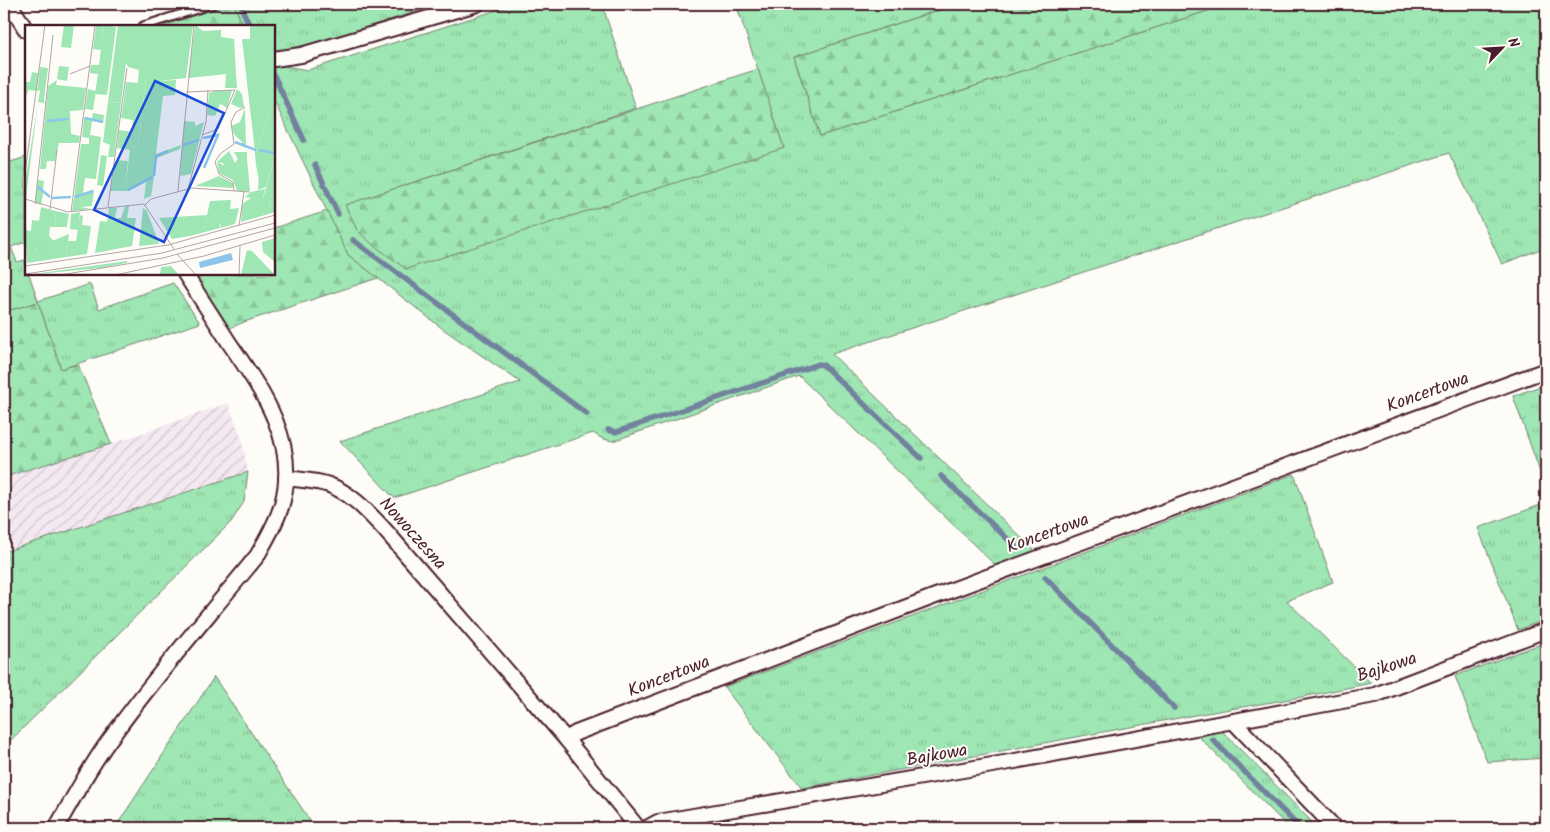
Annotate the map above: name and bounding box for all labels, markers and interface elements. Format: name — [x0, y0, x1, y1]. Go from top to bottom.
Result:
north arrow — [1478, 22, 1528, 72]
inset map — [25, 25, 275, 275]
text: N — [1501, 34, 1525, 52]
street label: Koncertowa — [1383, 365, 1473, 421]
street label: Nowoczesna — [371, 491, 453, 577]
street label: Koncertowa — [1003, 506, 1093, 562]
street label: Bajkowa — [1353, 645, 1421, 691]
street label: Koncertowa — [624, 648, 714, 706]
street label: Bajkowa — [904, 736, 970, 776]

